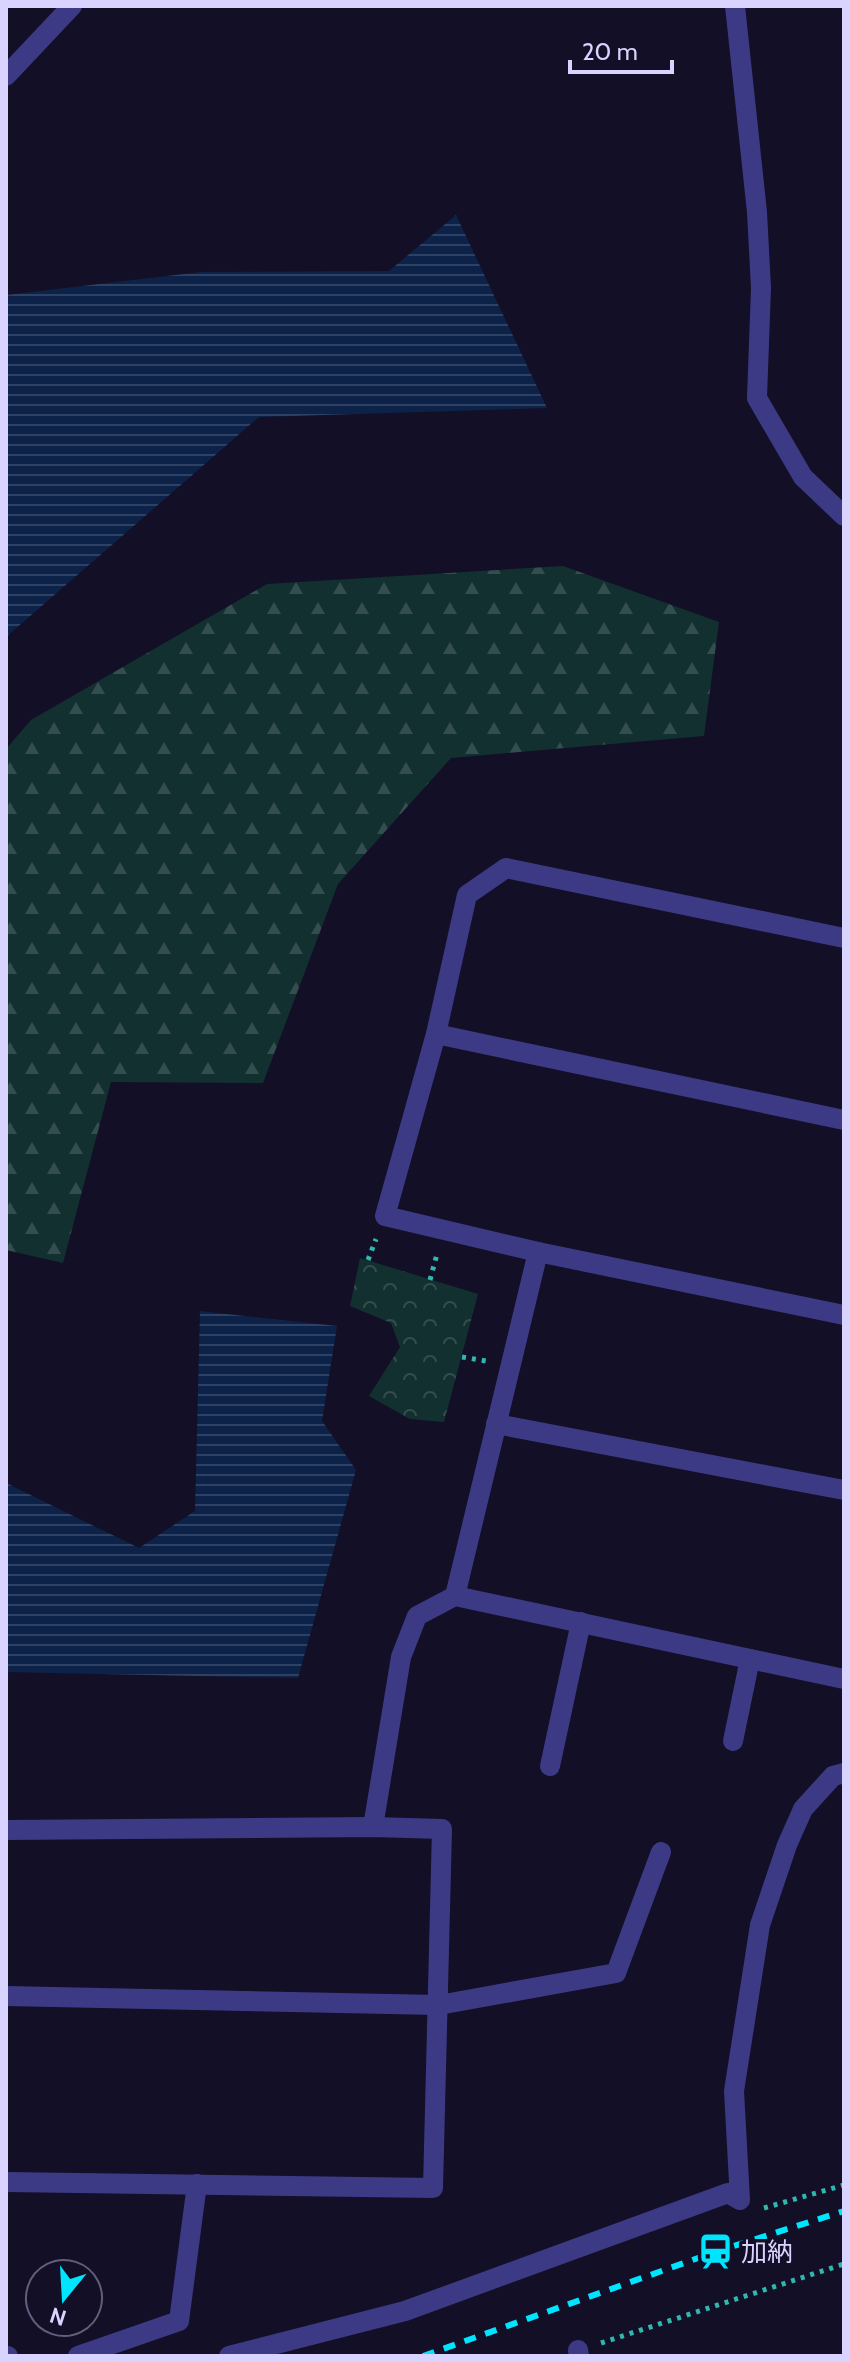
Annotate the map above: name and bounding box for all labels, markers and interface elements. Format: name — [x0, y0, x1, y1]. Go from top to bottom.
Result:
scale bar — [570, 24, 672, 74]
text: 20 m — [582, 37, 638, 66]
station icon: 加納 — [696, 2233, 734, 2271]
place label: 加納 — [741, 2236, 793, 2268]
north arrow — [24, 2258, 104, 2338]
text: N — [46, 2301, 70, 2332]

